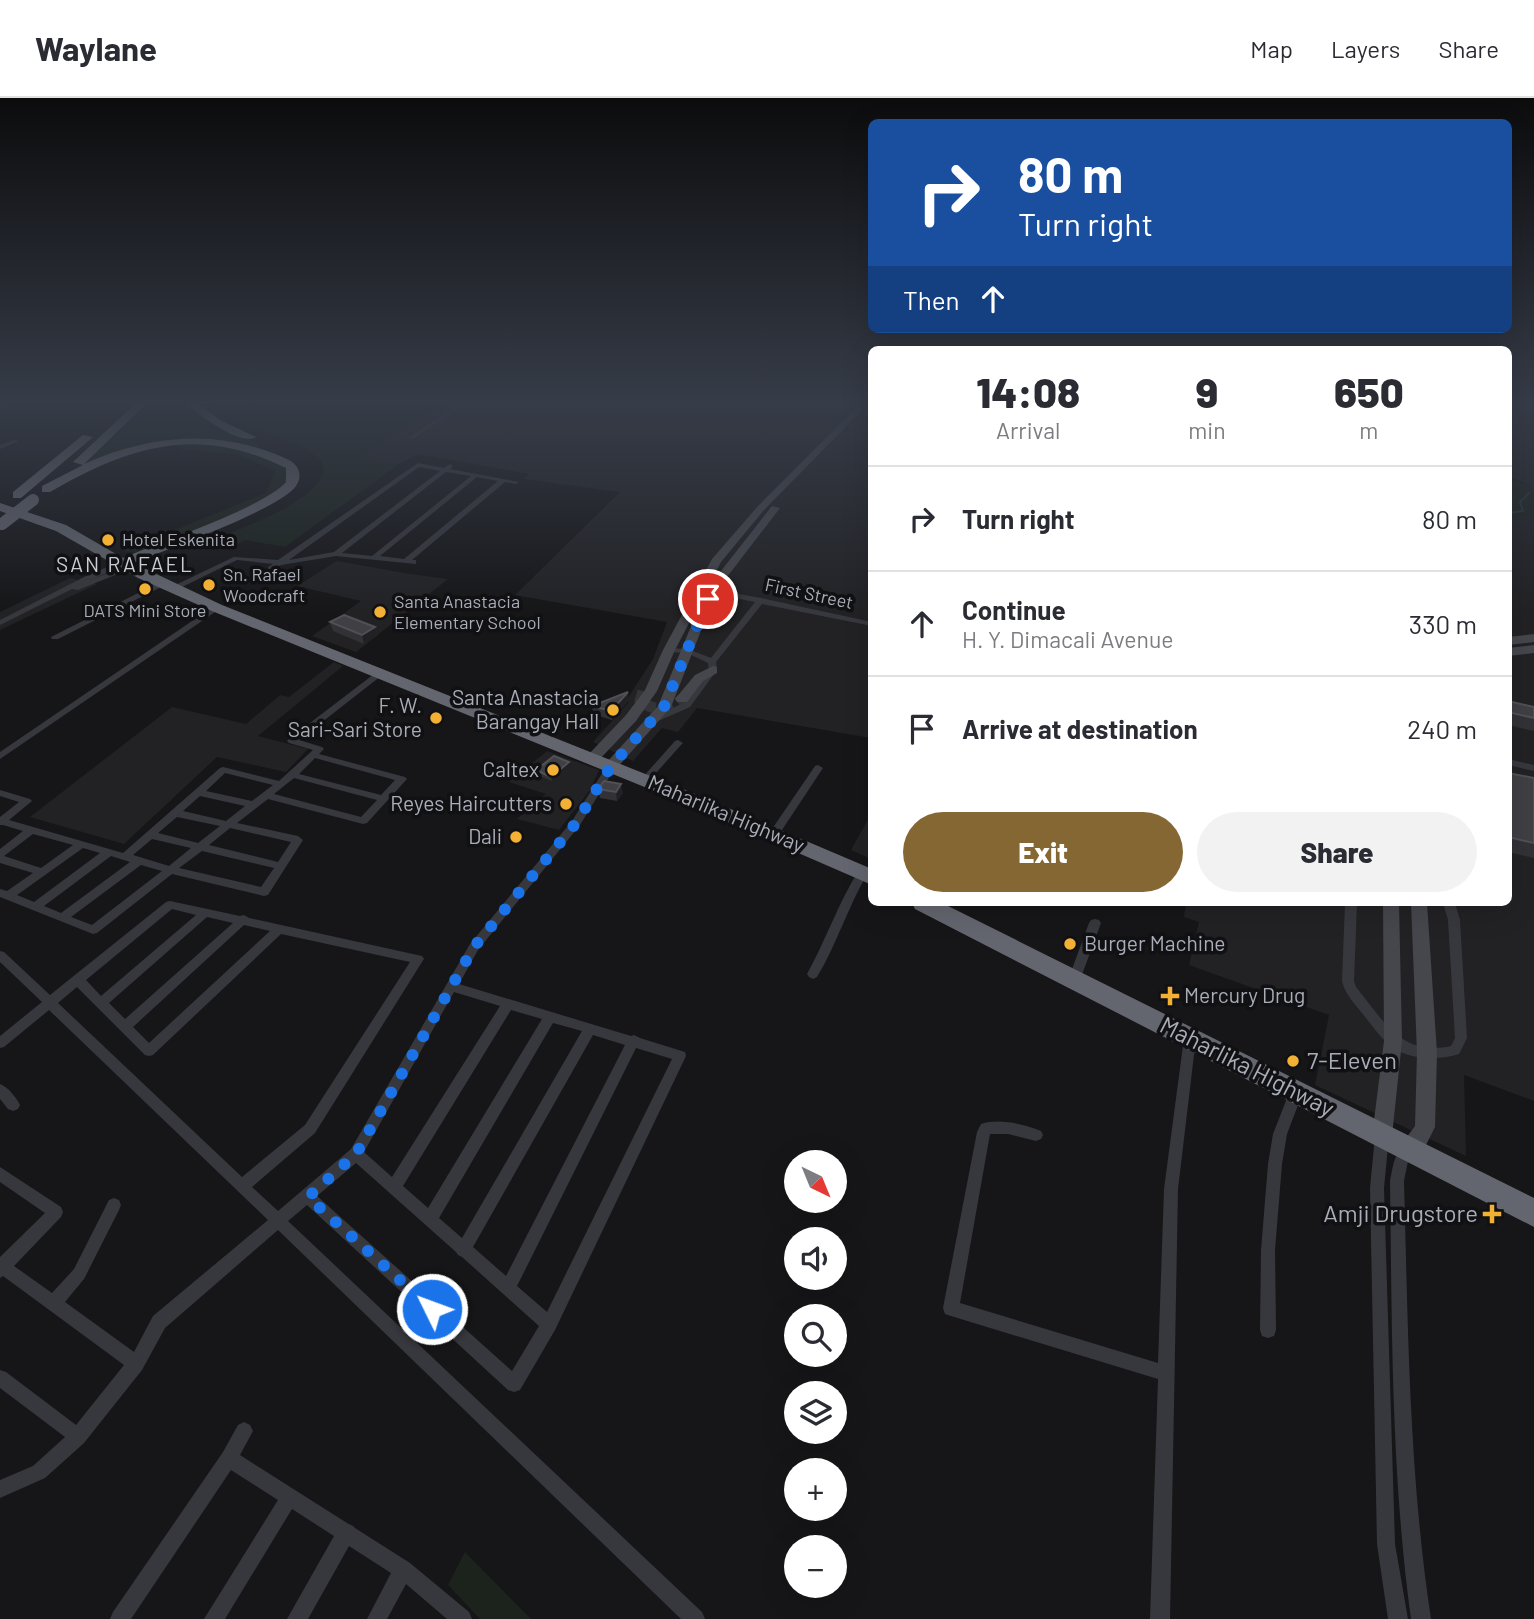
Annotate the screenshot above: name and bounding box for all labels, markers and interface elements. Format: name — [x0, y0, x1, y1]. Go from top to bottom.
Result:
text: Waylane — [35, 28, 157, 68]
text: Map — [1250, 34, 1293, 63]
text: Layers — [1331, 34, 1400, 63]
text: Share — [1438, 34, 1499, 63]
text: 80 m — [1018, 144, 1123, 203]
icon: right — [903, 147, 994, 238]
text: Turn right — [1018, 204, 1153, 242]
icon: ahead — [974, 280, 1012, 318]
text: Then — [903, 284, 960, 315]
text: 14:08 — [976, 366, 1080, 416]
text: 9 — [1196, 366, 1218, 416]
text: 650 — [1334, 366, 1404, 416]
text: Arrival — [996, 416, 1060, 444]
text: min — [1188, 416, 1226, 444]
text: m — [1359, 416, 1378, 444]
icon: right — [903, 500, 941, 538]
text: Turn right — [962, 503, 1075, 534]
text: 80 m — [1422, 503, 1477, 534]
place label: Hotel Eskenita — [122, 528, 235, 550]
marker: Hotel Eskenita — [100, 532, 116, 548]
district label: SAN RAFAEL — [56, 551, 194, 576]
place label: Sn. Rafael Woodcraft — [223, 563, 305, 606]
pin — [678, 569, 738, 629]
street label: First Street — [763, 573, 855, 613]
marker: Sn. Rafael Woodcraft — [201, 577, 217, 593]
icon: arrive — [689, 580, 727, 618]
marker: DATS Mini Store — [137, 581, 153, 597]
place label: Santa Anastacia Elementary School — [394, 590, 541, 633]
text: Continue — [962, 594, 1066, 625]
place label: DATS Mini Store — [84, 599, 206, 621]
marker: Santa Anastacia Elementary School — [372, 604, 388, 620]
icon: ahead — [903, 605, 941, 643]
text: 330 m — [1409, 608, 1477, 639]
text: H. Y. Dimacali Avenue — [962, 625, 1174, 653]
place label: Santa Anastacia Barangay Hall — [452, 684, 599, 733]
place label: F. W. Sari-Sari Store — [288, 692, 422, 741]
marker: Santa Anastacia Barangay Hall — [605, 702, 621, 718]
marker: F. W. Sari-Sari Store — [428, 710, 444, 726]
icon: arrive — [903, 710, 941, 748]
text: Arrive at destination — [962, 713, 1198, 744]
text: 240 m — [1407, 713, 1477, 744]
place label: Caltex — [483, 756, 539, 781]
marker: Caltex — [545, 762, 561, 778]
street label: Maharlika Highway — [645, 768, 809, 857]
place label: Reyes Haircutters — [390, 790, 552, 815]
marker: Reyes Haircutters — [558, 796, 574, 812]
button: Exit — [903, 812, 1183, 892]
button: Share — [1197, 812, 1477, 892]
place label: Dali — [468, 823, 502, 848]
marker: Dali — [508, 829, 524, 845]
place label: Burger Machine — [1084, 930, 1226, 955]
marker: Burger Machine — [1062, 936, 1078, 952]
place label: Mercury Drug — [1184, 982, 1305, 1007]
marker: Mercury Drug — [1162, 988, 1178, 1004]
street label: Maharlika Highway — [1156, 1009, 1340, 1122]
place label: 7-Eleven — [1307, 1045, 1397, 1074]
marker: 7-Eleven — [1285, 1053, 1301, 1069]
north arrow — [784, 1150, 847, 1213]
map controls — [784, 1150, 847, 1598]
place label: Amji Drugstore — [1323, 1198, 1478, 1227]
marker: Amji Drugstore — [1484, 1206, 1500, 1222]
button: sound — [784, 1227, 847, 1290]
position arrow — [395, 1272, 469, 1346]
button: search — [784, 1304, 847, 1367]
button: layers — [784, 1381, 847, 1444]
button: + — [784, 1458, 847, 1521]
button: − — [784, 1535, 847, 1598]

